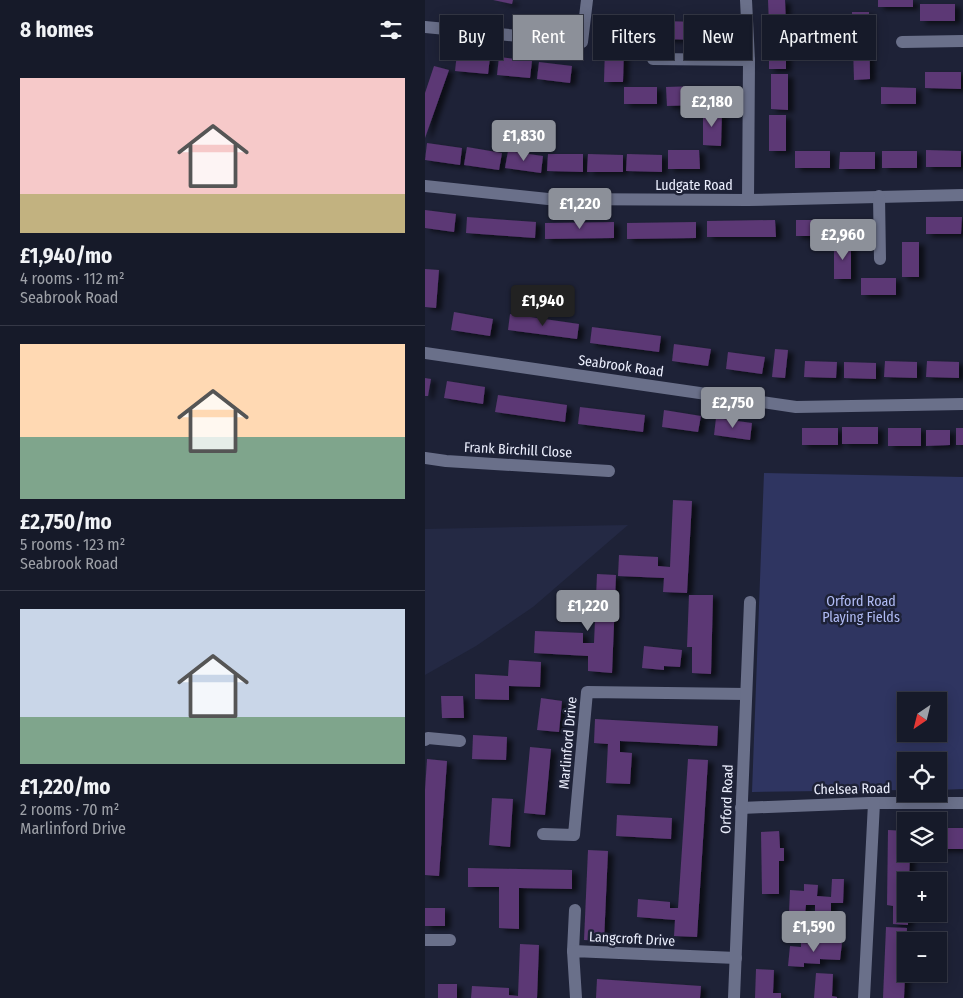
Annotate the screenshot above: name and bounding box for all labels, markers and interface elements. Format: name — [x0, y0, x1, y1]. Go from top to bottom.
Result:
chip: Buy — [440, 15, 503, 60]
chip: Rent — [513, 15, 583, 60]
chip: Filters — [593, 15, 674, 60]
chip: New — [684, 15, 752, 60]
chip: Apartment — [762, 15, 876, 60]
icon: filters — [377, 16, 405, 44]
text: 8 homes — [20, 17, 94, 43]
pin: £2,180 — [671, 86, 753, 128]
text: £2,180 — [691, 92, 733, 111]
icon: home — [168, 111, 258, 201]
pin: £1,830 — [483, 120, 565, 162]
text: £1,830 — [503, 126, 545, 145]
street label: Ludgate Road — [655, 177, 733, 194]
pin: £1,220 — [539, 188, 621, 230]
text: £1,220 — [559, 194, 601, 213]
pin: £2,960 — [802, 218, 884, 261]
text: £2,960 — [821, 225, 865, 244]
text: £1,940/mo — [20, 243, 112, 269]
text: 4 rooms · 112 m² — [20, 269, 125, 288]
pin: £1,940 — [502, 284, 584, 327]
text: Seabrook Road — [20, 288, 118, 307]
text: £1,940 — [522, 291, 564, 310]
street label: Seabrook Road — [577, 352, 665, 380]
icon: home — [168, 376, 258, 466]
pin: £2,750 — [692, 386, 774, 429]
text: £2,750 — [712, 393, 754, 412]
street label: Frank Birchill Close — [463, 439, 573, 461]
text: £2,750/mo — [20, 509, 112, 535]
text: 5 rooms · 123 m² — [20, 535, 125, 554]
text: Seabrook Road — [20, 554, 118, 573]
pin: £1,220 — [547, 590, 629, 632]
park label: Orford Road Playing Fields — [822, 593, 900, 626]
text: £1,220 — [567, 596, 609, 615]
icon: home — [168, 641, 258, 731]
north arrow — [897, 692, 947, 742]
map controls — [897, 692, 947, 982]
street label: Marlinford Drive — [555, 696, 581, 790]
button: locate — [897, 752, 947, 802]
street label: Orford Road — [717, 764, 737, 834]
text: £1,220/mo — [20, 774, 111, 800]
street label: Chelsea Road — [813, 780, 891, 798]
text: 2 rooms · 70 m² — [20, 800, 119, 819]
button: layers — [897, 812, 947, 862]
text: Marlinford Drive — [20, 819, 126, 838]
button: + — [897, 872, 947, 922]
pin: £1,590 — [773, 910, 855, 953]
text: £1,590 — [793, 917, 835, 936]
street label: Langcroft Drive — [588, 928, 676, 950]
button: − — [897, 932, 947, 982]

